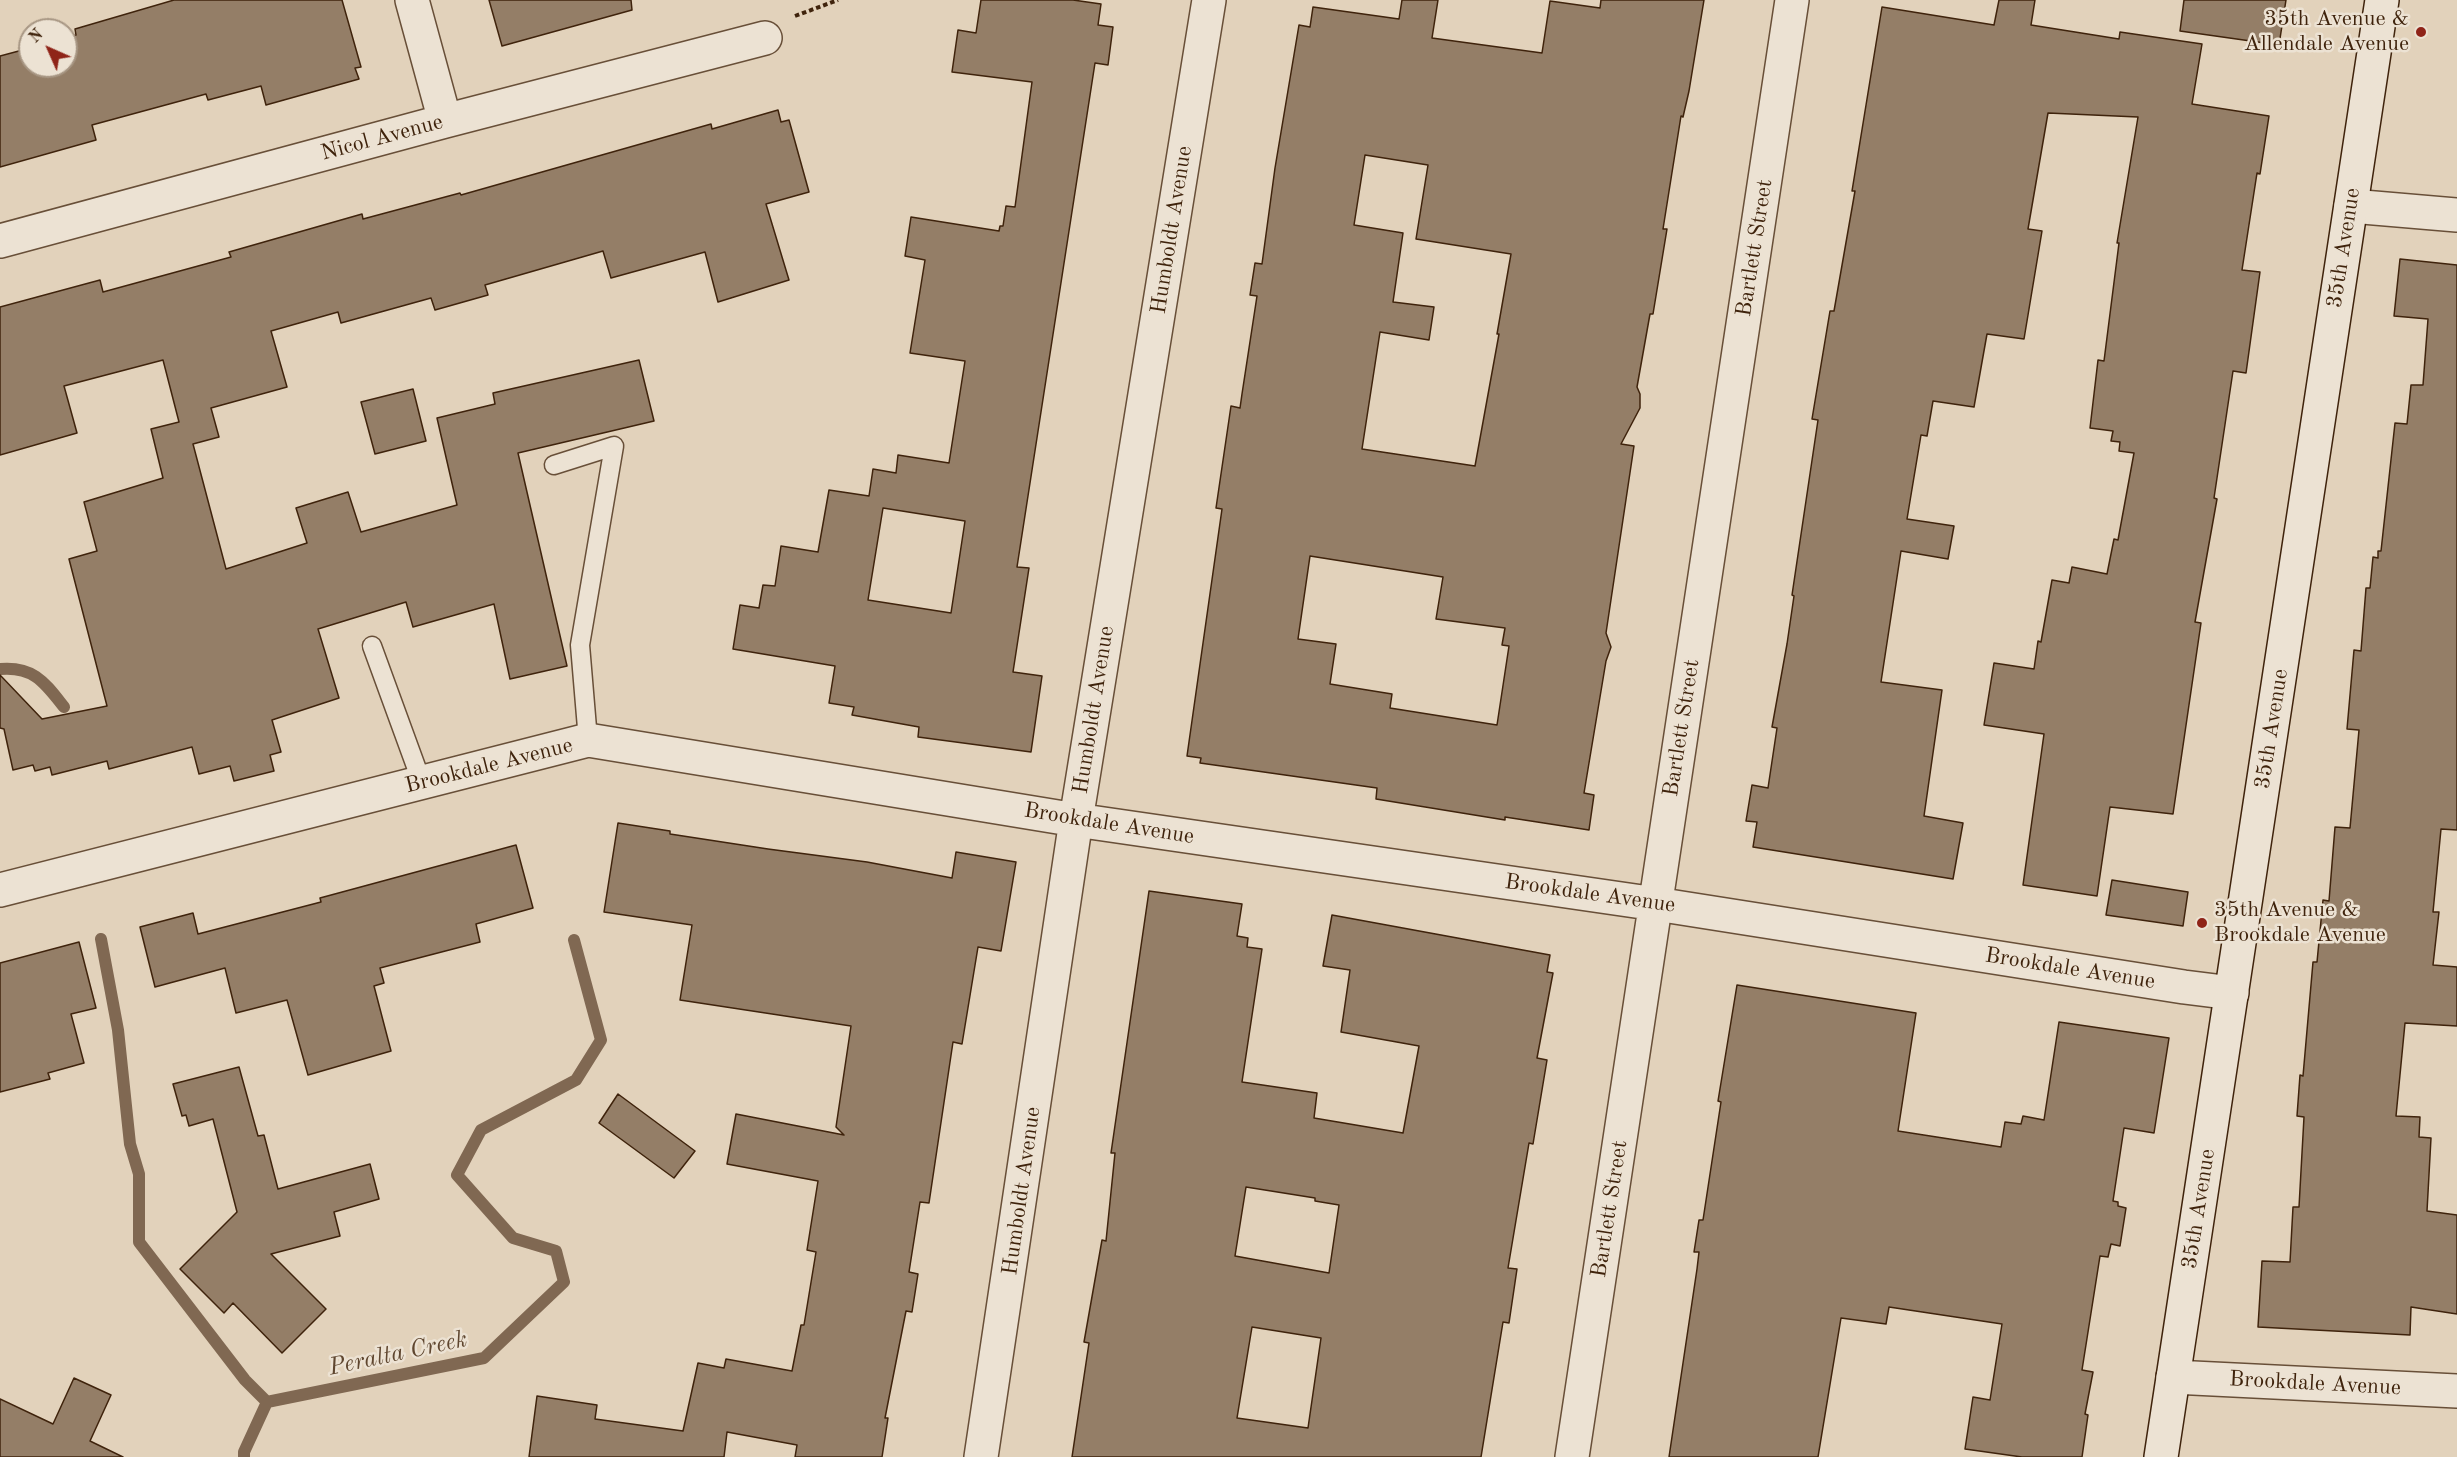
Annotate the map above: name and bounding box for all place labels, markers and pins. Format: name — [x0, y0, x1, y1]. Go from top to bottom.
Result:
place label: 35th Avenue & Allendale Avenue — [2244, 6, 2409, 57]
marker: 35th Avenue & Allendale Avenue — [2414, 25, 2428, 39]
place label: 35th Avenue & Brookdale Avenue — [2214, 897, 2386, 948]
marker: 35th Avenue & Brookdale Avenue — [2195, 916, 2209, 930]

